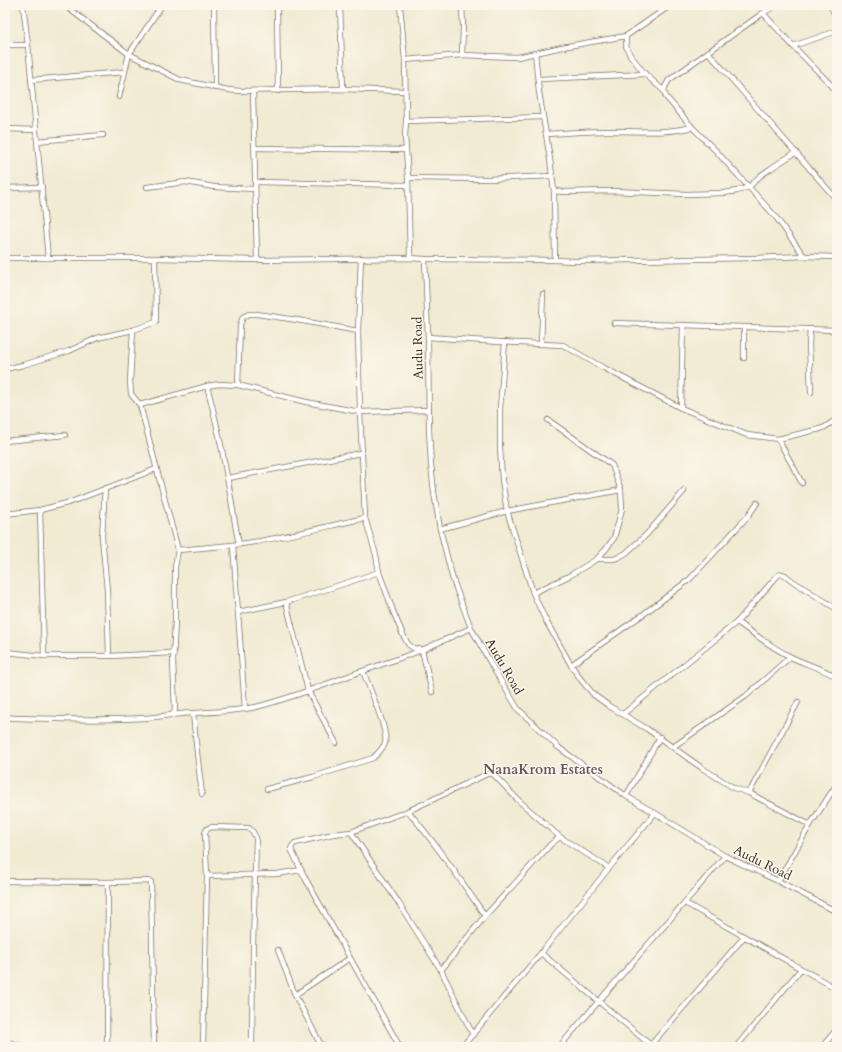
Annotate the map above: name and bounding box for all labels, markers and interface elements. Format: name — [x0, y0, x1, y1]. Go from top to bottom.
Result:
street label: Audu Road — [408, 317, 428, 379]
street label: Audu Road — [481, 635, 528, 698]
district label: NanaKrom Estates — [483, 760, 603, 779]
street label: Audu Road — [731, 841, 795, 885]

